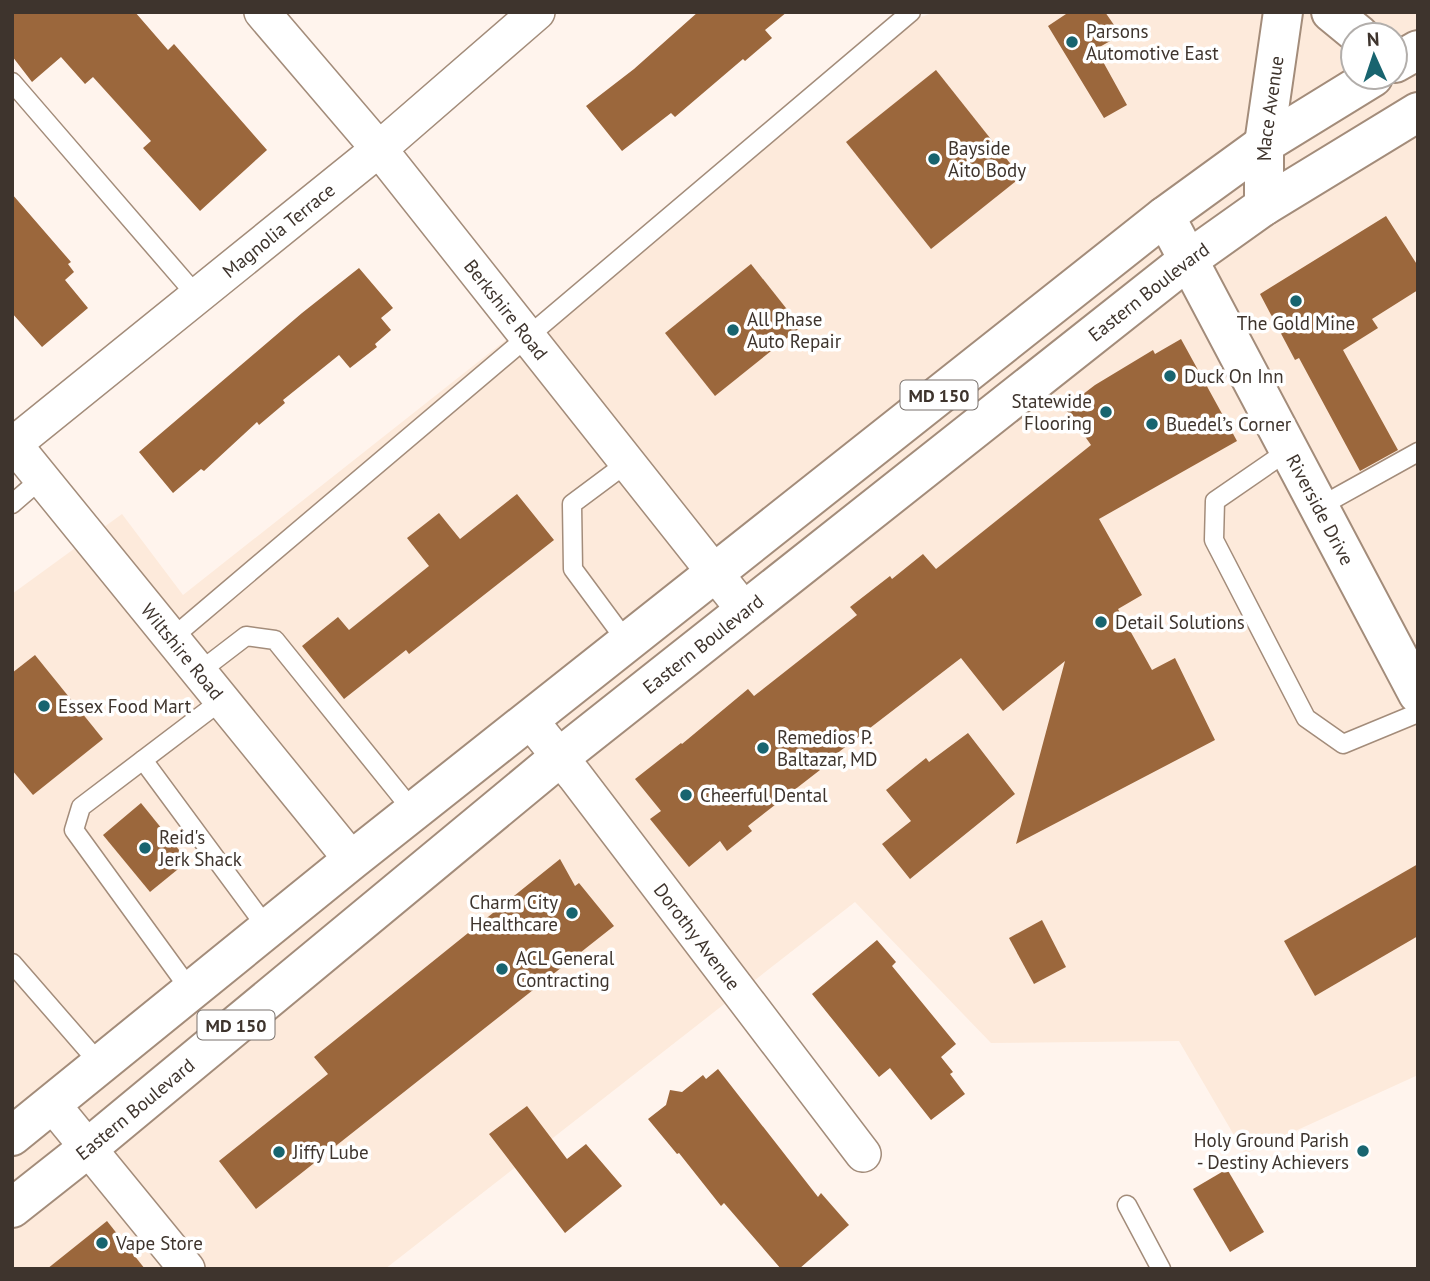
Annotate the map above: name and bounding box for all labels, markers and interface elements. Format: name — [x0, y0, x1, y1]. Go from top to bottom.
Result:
place label: Parsons Automotive East — [1086, 19, 1219, 65]
north arrow — [1339, 21, 1409, 91]
text: N — [1366, 27, 1380, 51]
marker: Parsons Automotive East — [1064, 34, 1080, 50]
street label: Mace Avenue — [1252, 54, 1289, 161]
place label: Bayside Aito Body — [948, 136, 1026, 182]
marker: Bayside Aito Body — [926, 151, 942, 167]
street label: Magnolia Terrace — [217, 178, 340, 283]
street label: Eastern Boulevard — [1083, 237, 1214, 346]
street label: Berkshire Road — [459, 255, 553, 365]
marker: The Gold Mine — [1288, 293, 1304, 309]
place label: All Phase Auto Repair — [747, 307, 842, 353]
place label: The Gold Mine — [1237, 311, 1355, 335]
marker: All Phase Auto Repair — [725, 322, 741, 338]
place label: Duck On Inn — [1184, 364, 1284, 388]
marker: Duck On Inn — [1162, 368, 1178, 384]
road number: MD 150 — [900, 380, 978, 410]
place label: Statewide Flooring — [1011, 389, 1092, 435]
marker: Statewide Flooring — [1098, 404, 1114, 420]
place label: Buedel’s Corner — [1166, 412, 1292, 436]
marker: Buedel’s Corner — [1144, 416, 1160, 432]
street label: Riverside Drive — [1281, 450, 1359, 569]
street label: Eastern Boulevard — [638, 589, 768, 699]
street label: Wiltshire Road — [136, 598, 229, 705]
place label: Detail Solutions — [1115, 610, 1245, 634]
marker: Detail Solutions — [1093, 614, 1109, 630]
place label: Essex Food Mart — [58, 694, 192, 718]
marker: Essex Food Mart — [36, 698, 52, 714]
place label: Remedios P. Baltazar, MD — [777, 725, 878, 771]
marker: Remedios P. Baltazar, MD — [755, 740, 771, 756]
place label: Cheerful Dental — [700, 783, 828, 807]
marker: Cheerful Dental — [678, 787, 694, 803]
place label: Reid's Jerk Shack — [158, 825, 242, 871]
marker: Reid's Jerk Shack — [137, 840, 153, 856]
street label: Dorothy Avenue — [649, 878, 746, 995]
place label: Charm City Healthcare — [469, 890, 558, 936]
marker: Charm City Healthcare — [564, 905, 580, 921]
place label: ACL General Contracting — [516, 946, 615, 992]
marker: ACL General Contracting — [494, 961, 510, 977]
road number: MD 150 — [198, 1010, 274, 1040]
street label: Eastern Boulevard — [71, 1053, 199, 1165]
place label: Holy Ground Parish - Destiny Achievers — [1194, 1128, 1349, 1174]
place label: Jiffy Lube — [292, 1140, 369, 1164]
marker: Holy Ground Parish - Destiny Achievers — [1355, 1143, 1371, 1159]
marker: Jiffy Lube — [271, 1144, 287, 1160]
place label: Vape Store — [115, 1231, 203, 1255]
marker: Vape Store — [94, 1235, 110, 1251]

